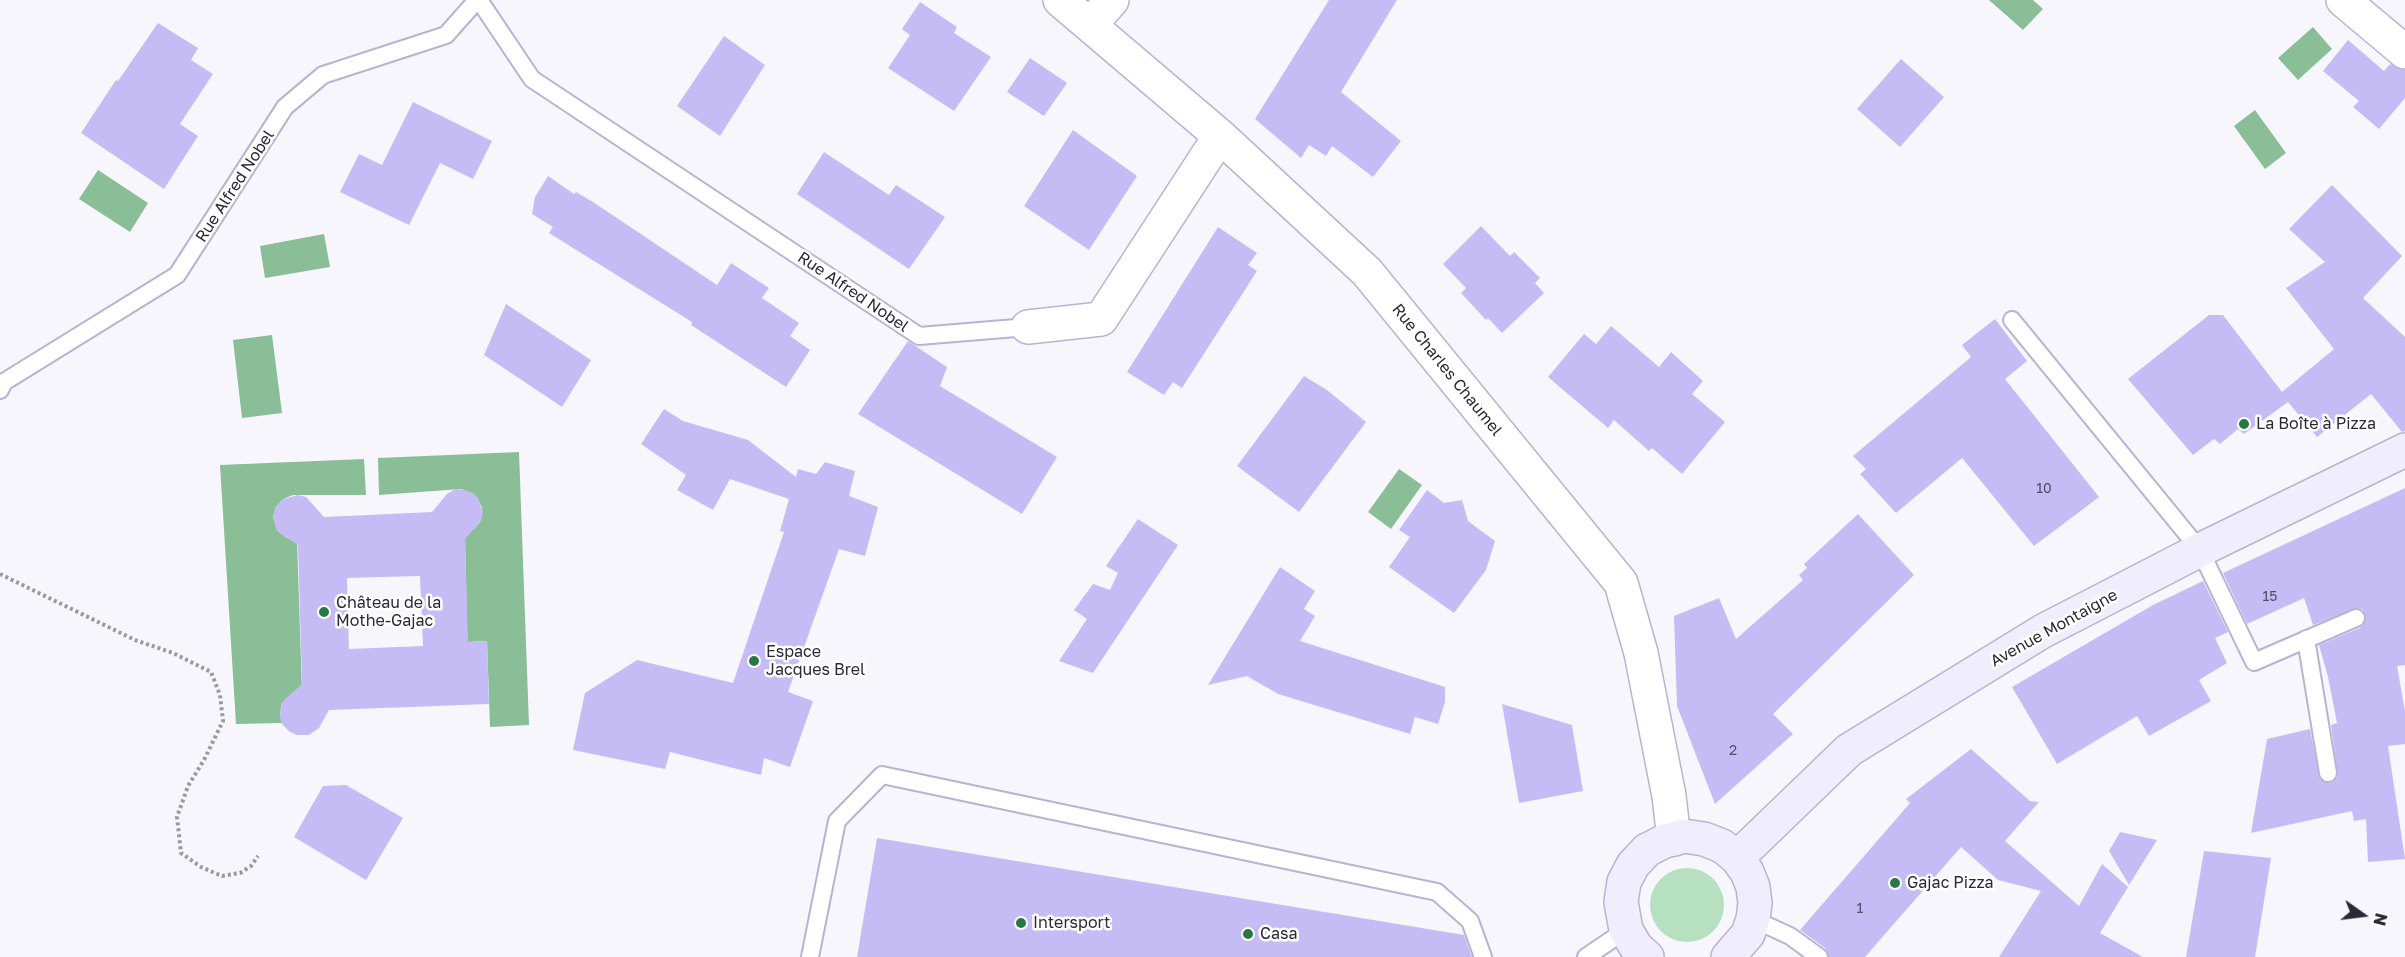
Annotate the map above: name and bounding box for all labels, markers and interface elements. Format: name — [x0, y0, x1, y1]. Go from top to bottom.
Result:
street label: Rue Alfred Nobel — [192, 126, 278, 246]
street label: Rue Alfred Nobel — [794, 248, 912, 336]
street label: Rue Charles Chaumel — [1388, 300, 1506, 440]
place label: La Boîte à Pizza — [2256, 414, 2376, 434]
marker: La Boîte à Pizza — [2237, 417, 2251, 431]
house number: 10 — [2036, 481, 2052, 497]
street label: Avenue Montaigne — [1987, 585, 2121, 671]
house number: 15 — [2263, 589, 2277, 605]
place label: Château de la Mothe-Gajac — [336, 593, 441, 631]
marker: Château de la Mothe-Gajac — [317, 605, 331, 619]
place label: Espace Jacques Brel — [766, 642, 865, 680]
marker: Espace Jacques Brel — [747, 654, 761, 668]
house number: 2 — [1729, 743, 1737, 759]
place label: Gajac Pizza — [1907, 873, 1994, 893]
marker: Gajac Pizza — [1888, 876, 1902, 890]
north arrow — [2333, 885, 2393, 945]
house number: 1 — [1857, 901, 1863, 917]
text: N — [2369, 911, 2392, 928]
place label: Intersport — [1033, 913, 1111, 933]
marker: Intersport — [1014, 916, 1028, 930]
place label: Casa — [1260, 924, 1297, 944]
marker: Casa — [1241, 927, 1255, 941]

